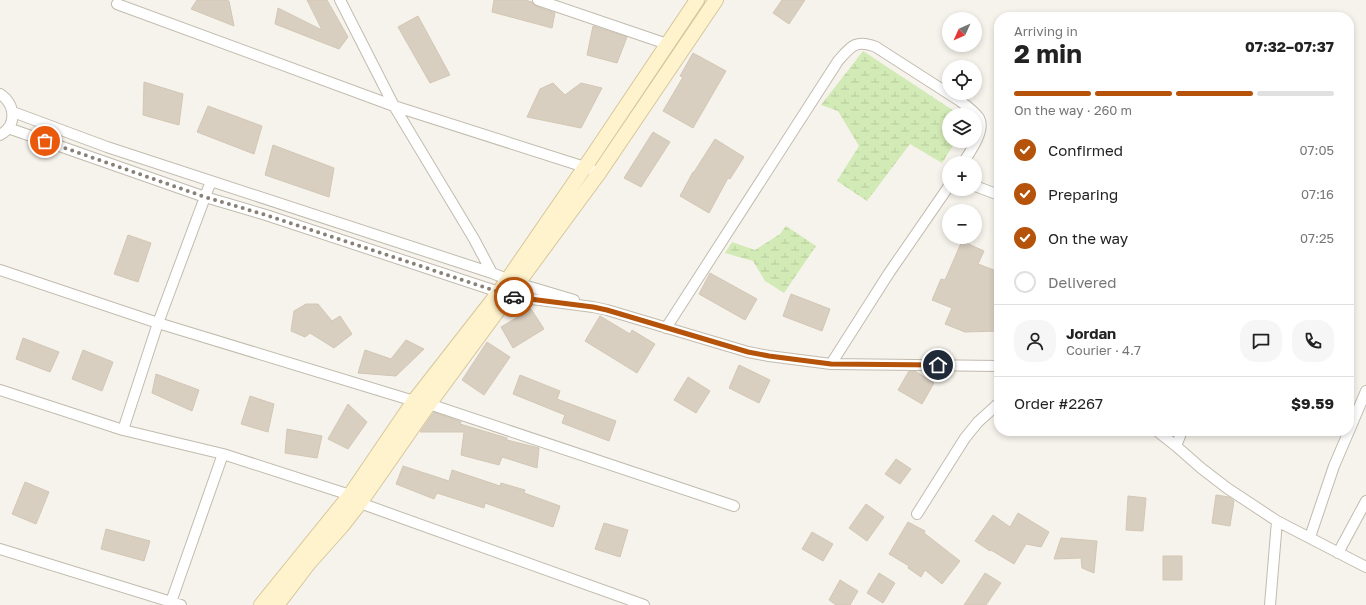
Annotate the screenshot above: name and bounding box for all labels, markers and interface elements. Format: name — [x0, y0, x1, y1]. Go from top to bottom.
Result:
north arrow — [942, 12, 982, 52]
map controls — [942, 12, 982, 244]
text: Arriving in — [1014, 23, 1078, 39]
text: 07:32–07:37 — [1245, 37, 1334, 55]
text: 2 min — [1014, 38, 1082, 69]
button: locate — [942, 60, 982, 100]
text: On the way · 260 m — [1014, 102, 1132, 118]
button: layers — [942, 108, 982, 148]
pin — [28, 124, 62, 158]
icon: bag — [34, 130, 56, 152]
icon: check — [1014, 139, 1036, 161]
text: Confirmed — [1048, 141, 1123, 159]
text: 07:05 — [1300, 142, 1334, 158]
button: + — [942, 156, 982, 196]
icon: check — [1014, 183, 1036, 205]
text: Preparing — [1048, 185, 1118, 203]
text: 07:16 — [1301, 186, 1334, 202]
button: − — [942, 204, 982, 244]
icon: check — [1014, 227, 1036, 249]
text: On the way — [1048, 229, 1128, 247]
text: 07:25 — [1300, 230, 1334, 246]
text: Delivered — [1048, 273, 1116, 291]
courier — [494, 277, 534, 317]
icon: car — [503, 286, 525, 308]
button: person — [1014, 320, 1056, 362]
button: chat — [1240, 320, 1282, 362]
button: phone — [1292, 320, 1334, 362]
text: Jordan — [1066, 324, 1116, 342]
text: Courier · 4.7 — [1066, 342, 1141, 358]
pin — [921, 348, 955, 382]
icon: home — [927, 354, 949, 376]
text: Order #2267 — [1014, 394, 1103, 412]
text: $9.59 — [1291, 394, 1334, 412]

